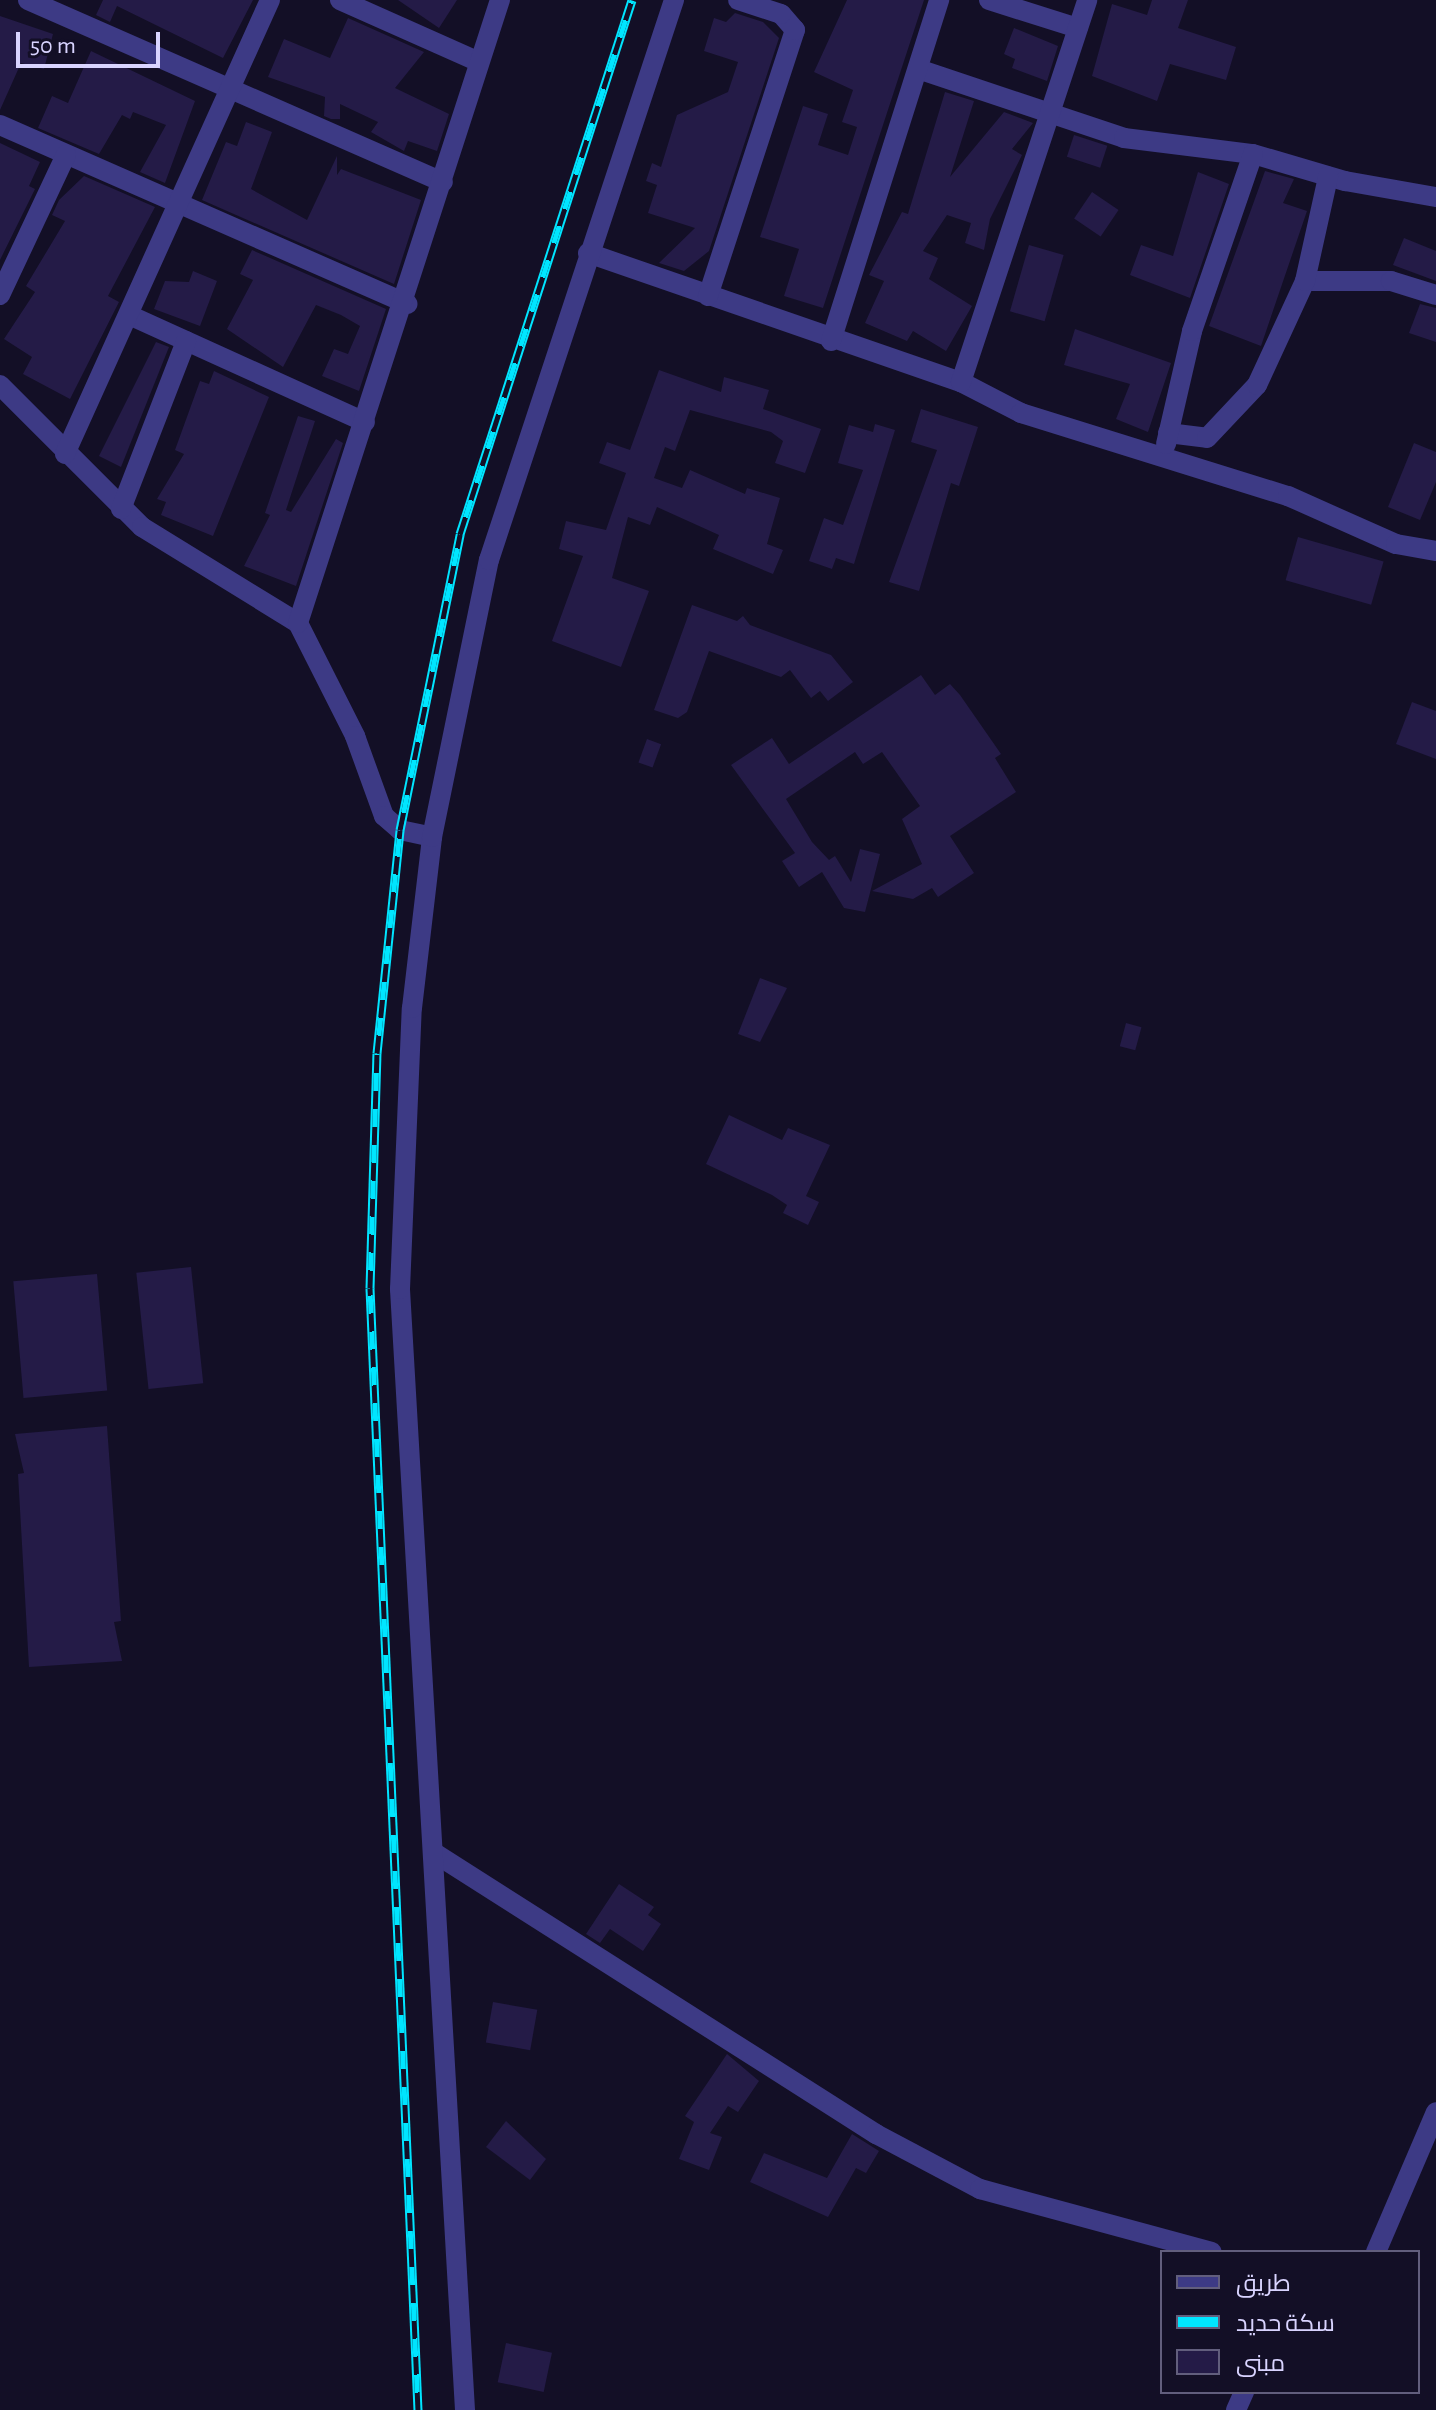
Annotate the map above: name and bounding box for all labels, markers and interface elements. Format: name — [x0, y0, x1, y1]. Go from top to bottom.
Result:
scale bar — [20, 16, 164, 66]
text: 50 m — [30, 34, 76, 58]
legend — [1160, 2250, 1420, 2394]
text: طريق — [1236, 2272, 1291, 2296]
text: سكة حديد — [1236, 2312, 1335, 2336]
text: مبنى — [1236, 2352, 1285, 2376]

